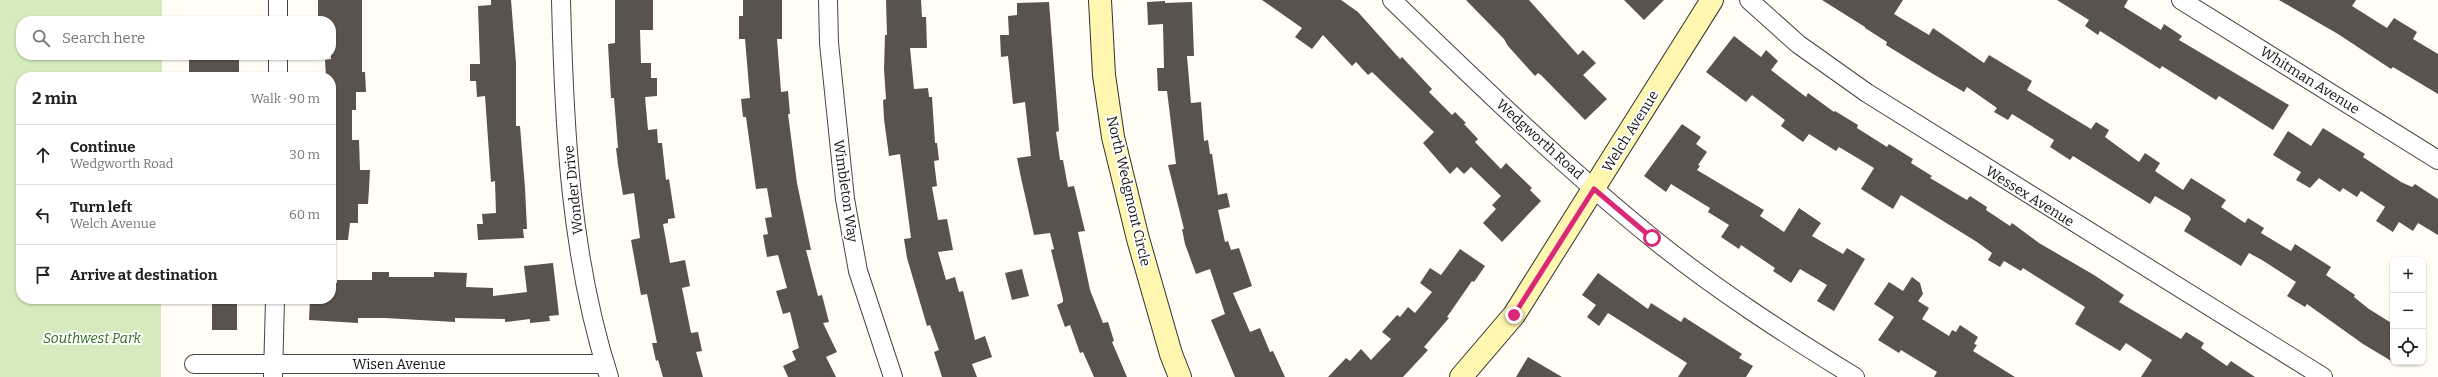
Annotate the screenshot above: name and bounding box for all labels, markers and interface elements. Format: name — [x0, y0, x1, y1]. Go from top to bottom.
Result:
search box — [16, 16, 336, 60]
icon: search — [30, 27, 52, 49]
text: Search here — [62, 29, 145, 47]
street label: Whitman Avenue — [2257, 43, 2363, 118]
street label: Welch Avenue — [1599, 87, 1662, 175]
text: 2 min — [32, 88, 77, 109]
text: Walk · 90 m — [251, 91, 320, 106]
street label: Wedgworth Road — [1493, 96, 1587, 183]
street label: North Wedgmont Circle — [1103, 114, 1154, 268]
text: Continue — [70, 138, 136, 156]
street label: Wimbleton Way — [830, 139, 861, 244]
icon: ahead — [32, 144, 54, 166]
street label: Wonder Drive — [560, 144, 587, 235]
text: 30 m — [289, 147, 320, 162]
text: Wedgworth Road — [70, 156, 174, 171]
street label: Wessex Avenue — [1982, 162, 2077, 230]
text: Turn left — [70, 198, 132, 216]
icon: left — [32, 204, 54, 226]
text: 60 m — [289, 207, 320, 222]
text: Welch Avenue — [70, 216, 156, 231]
route start — [1643, 229, 1661, 247]
map controls — [2390, 257, 2426, 365]
button: + — [2390, 257, 2426, 293]
icon: arrive — [32, 264, 54, 286]
text: Arrive at destination — [70, 266, 217, 284]
button: − — [2390, 293, 2426, 329]
route end — [1505, 306, 1523, 324]
button: locate — [2390, 329, 2426, 365]
park label: Southwest Park — [43, 330, 141, 347]
street label: Wisen Avenue — [352, 356, 446, 373]

